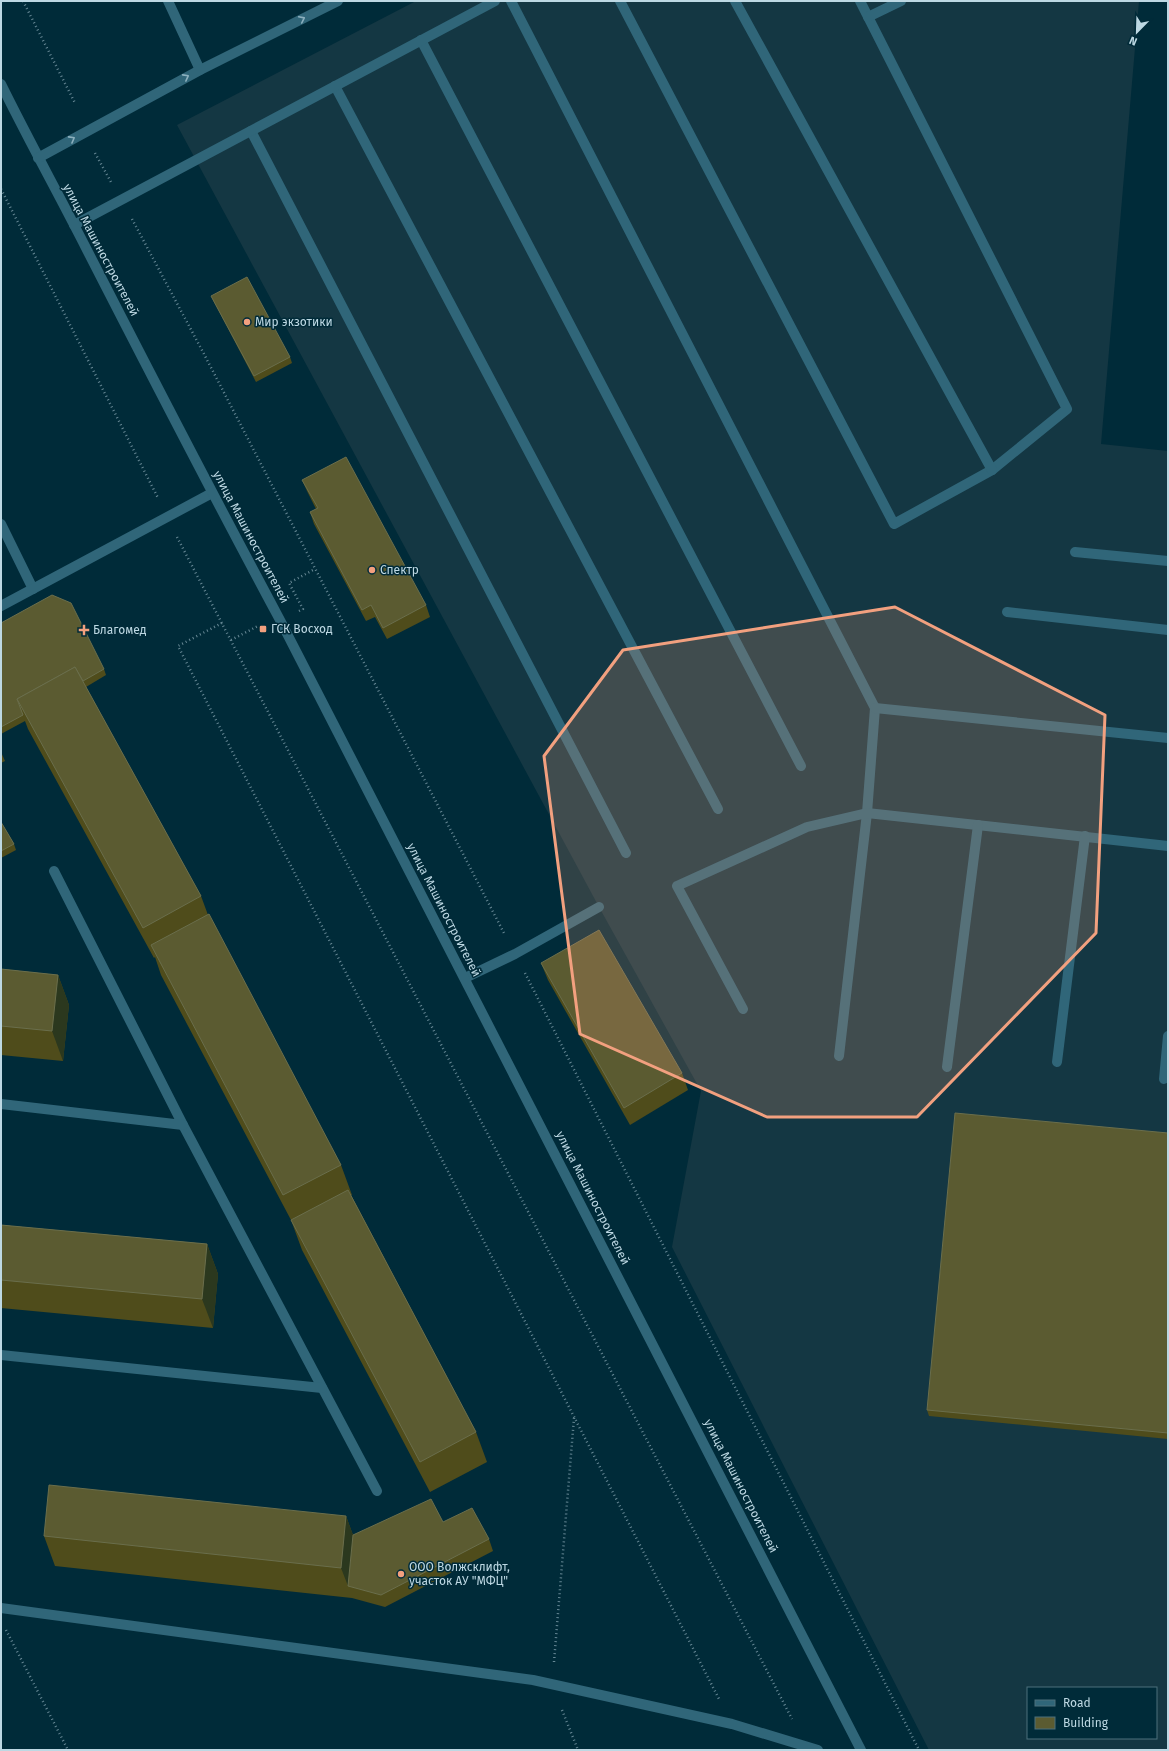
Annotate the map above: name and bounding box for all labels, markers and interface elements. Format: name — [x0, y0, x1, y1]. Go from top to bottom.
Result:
north arrow — [1117, 12, 1157, 52]
one-way arrow — [298, 16, 306, 24]
text: N — [1127, 33, 1139, 48]
one-way arrow — [182, 75, 189, 82]
one-way arrow — [68, 136, 75, 144]
street label: улица Машиностроителей — [60, 181, 142, 319]
place label: Мир экзотики — [255, 315, 333, 329]
marker: Мир экзотики — [242, 317, 252, 327]
street label: улица Машиностроителей — [210, 468, 292, 606]
place label: Спектр — [380, 563, 419, 577]
marker: Спектр — [367, 565, 377, 575]
place label: ГСК Восход — [271, 622, 333, 636]
place label: Благомед — [93, 623, 147, 637]
marker: Благомед — [78, 624, 90, 636]
marker: ГСК Восход — [258, 624, 268, 634]
street label: улица Машиностроителей — [404, 841, 484, 979]
street label: улица Машиностроителей — [553, 1129, 633, 1267]
street label: улица Машиностроителей — [701, 1417, 781, 1555]
place label: ООО Волжсклифт, участок АУ "МФЦ" — [409, 1560, 510, 1588]
marker: ООО Волжсклифт, участок АУ "МФЦ" — [396, 1569, 406, 1579]
legend — [1027, 1687, 1157, 1739]
text: Road — [1063, 1696, 1091, 1710]
text: Building — [1063, 1716, 1109, 1730]

